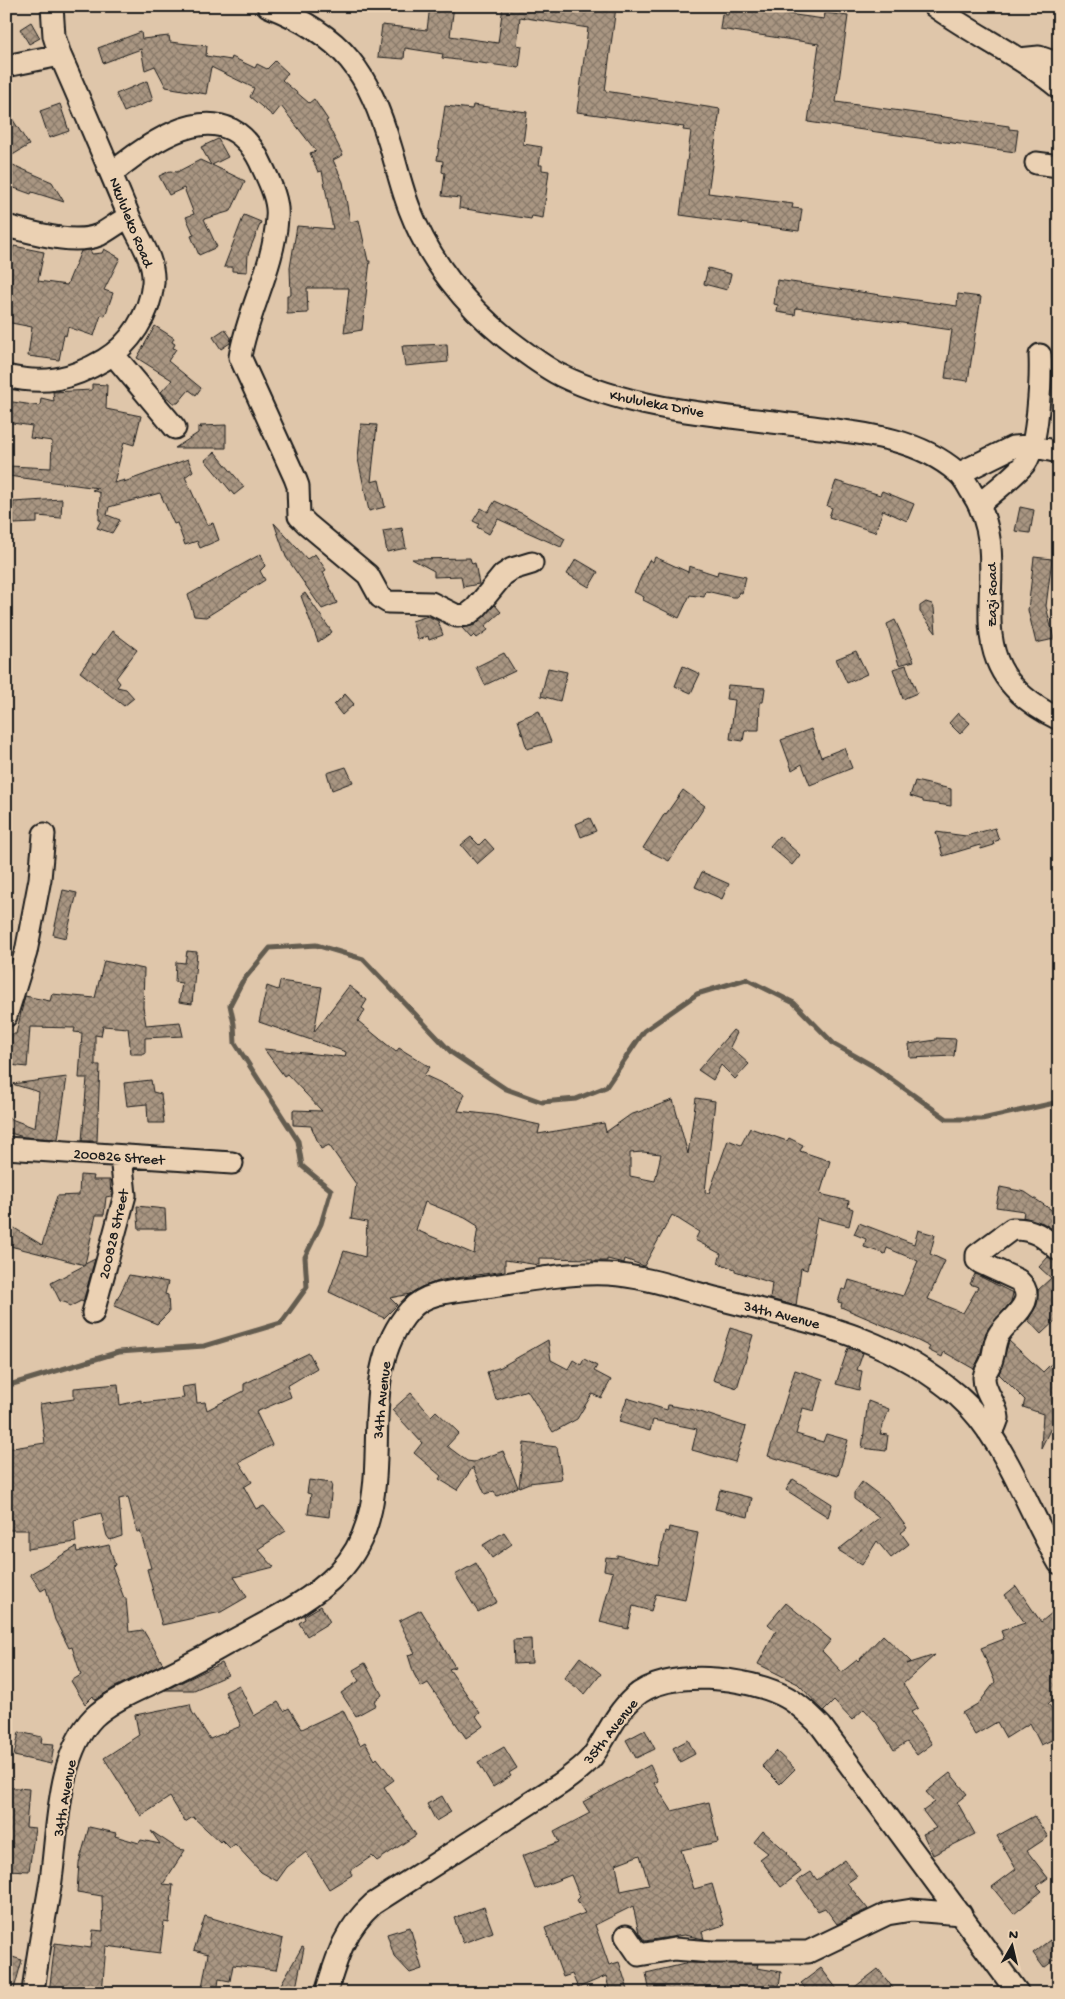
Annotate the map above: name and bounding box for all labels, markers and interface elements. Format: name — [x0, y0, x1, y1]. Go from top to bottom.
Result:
street label: Nkululeko Road — [104, 175, 157, 272]
street label: Khululeka Drive — [608, 387, 706, 423]
street label: Zazi Road — [984, 562, 1002, 627]
street label: 200826 Street — [73, 1146, 167, 1170]
street label: 200828 Street — [96, 1186, 134, 1281]
street label: 34th Avenue — [741, 1298, 822, 1334]
street label: 34th Avenue — [370, 1360, 396, 1441]
street label: 35th Avenue — [580, 1696, 643, 1769]
street label: 34th Avenue — [50, 1758, 82, 1839]
north arrow — [988, 1922, 1038, 1972]
text: N — [1008, 1927, 1019, 1945]

